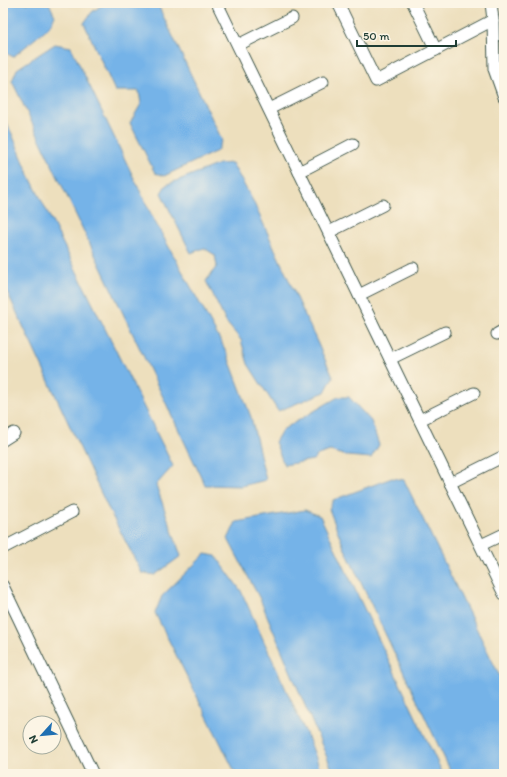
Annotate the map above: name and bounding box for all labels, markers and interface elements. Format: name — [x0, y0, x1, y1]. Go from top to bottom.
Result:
scale bar — [357, 22, 456, 48]
text: 50 m — [363, 29, 389, 43]
north arrow — [22, 715, 62, 755]
text: N — [26, 733, 41, 746]

